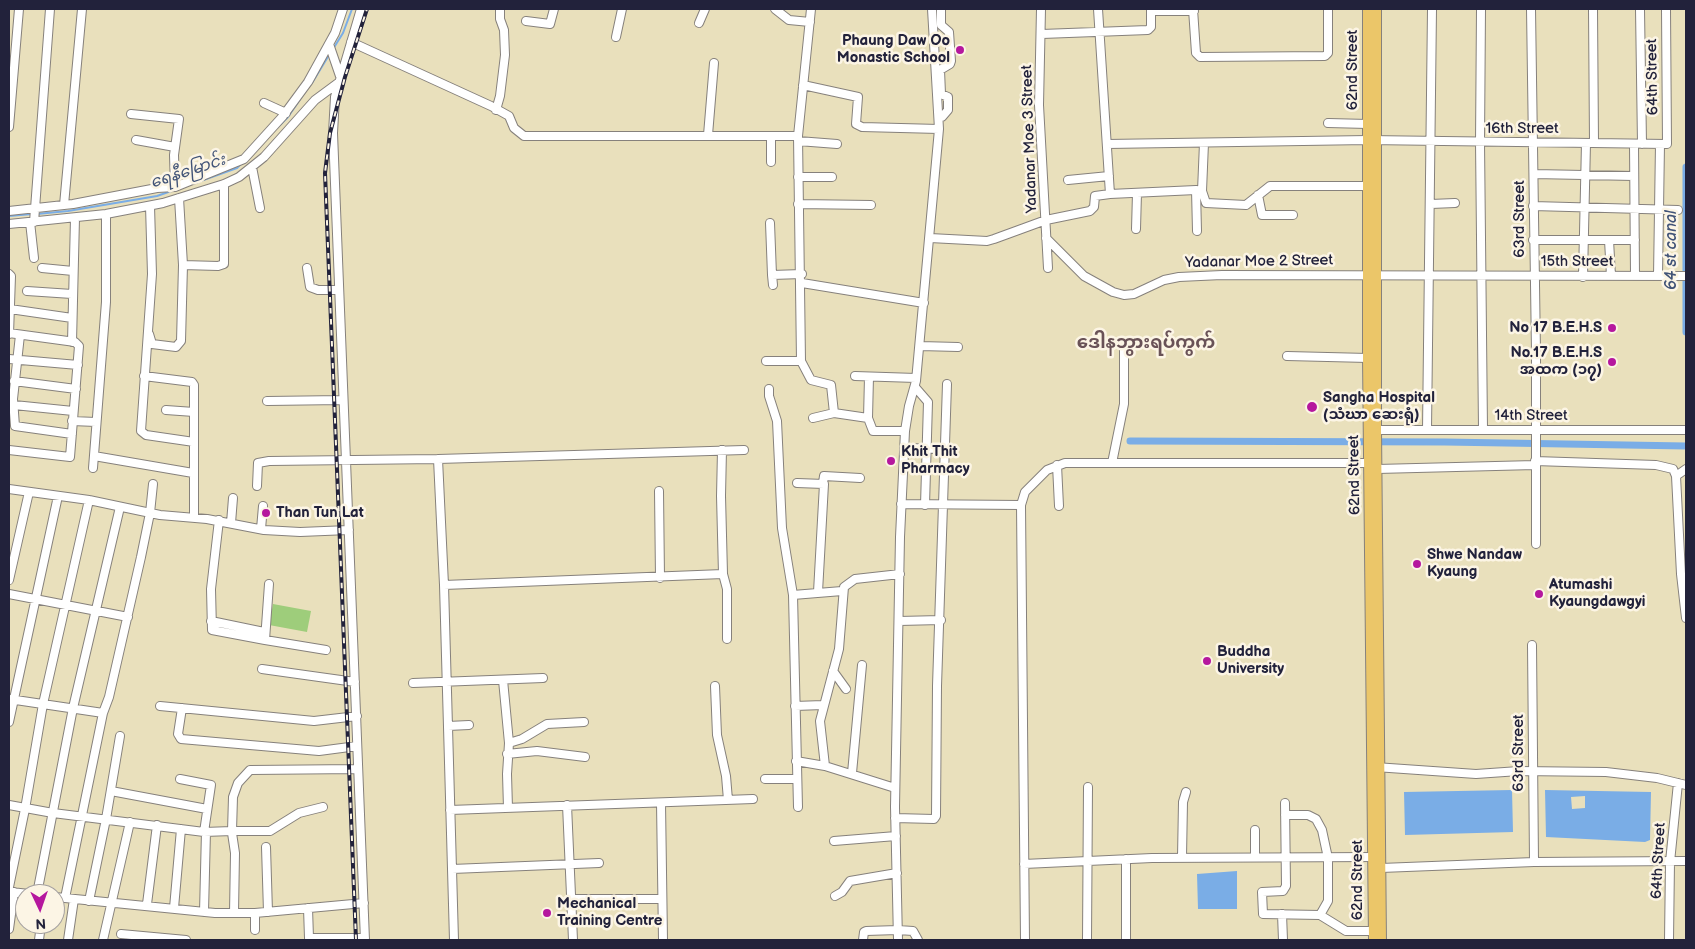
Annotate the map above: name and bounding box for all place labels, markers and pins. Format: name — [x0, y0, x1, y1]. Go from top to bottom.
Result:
place label: Phaung Daw Oo Monastic School — [837, 32, 950, 67]
marker: Phaung Daw Oo Monastic School — [954, 44, 966, 56]
place label: No 17 B.E.H.S — [1509, 319, 1602, 337]
marker: No 17 B.E.H.S — [1606, 322, 1618, 334]
place label: No.17 B.E.H.S အထက (၁၇) — [1510, 344, 1602, 379]
marker: No.17 B.E.H.S အထက (၁၇) — [1606, 356, 1618, 368]
place label: Sangha Hospital (သံဃာ ဆေးရုံ) — [1323, 389, 1435, 424]
marker: Sangha Hospital (သံဃာ ဆေးရုံ) — [1305, 400, 1319, 414]
place label: Khit Thit Pharmacy — [901, 443, 970, 478]
marker: Khit Thit Pharmacy — [885, 455, 897, 467]
place label: Than Tun Lat — [276, 504, 364, 522]
marker: Than Tun Lat — [260, 507, 272, 519]
place label: Shwe Nandaw Kyaung — [1427, 546, 1522, 581]
marker: Shwe Nandaw Kyaung — [1411, 558, 1423, 570]
place label: Atumashi Kyaungdawgyi — [1549, 576, 1645, 611]
marker: Atumashi Kyaungdawgyi — [1533, 588, 1545, 600]
place label: Buddha University — [1217, 643, 1284, 678]
marker: Buddha University — [1201, 655, 1213, 667]
place label: Mechanical Training Centre — [557, 895, 662, 930]
marker: Mechanical Training Centre — [541, 907, 553, 919]

